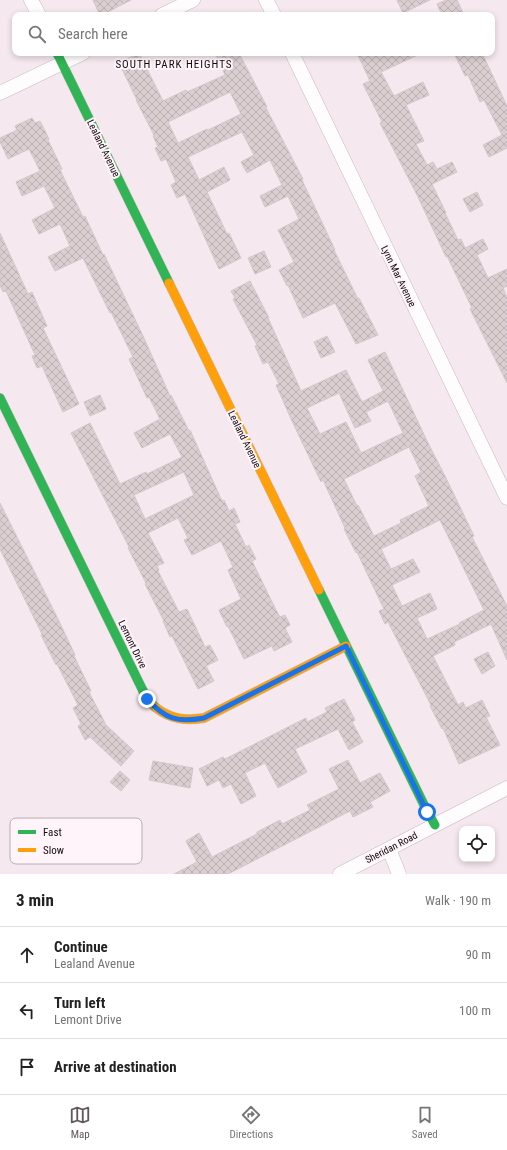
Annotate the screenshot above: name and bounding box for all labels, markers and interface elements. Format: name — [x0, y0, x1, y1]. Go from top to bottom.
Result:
search box — [12, 12, 495, 56]
icon: search — [26, 23, 48, 45]
text: Search here — [58, 25, 128, 43]
district label: SOUTH PARK HEIGHTS — [115, 58, 233, 71]
street label: Lealand Avenue — [85, 118, 122, 179]
street label: Lynn Mar Avenue — [379, 244, 418, 309]
street label: Lealand Avenue — [226, 409, 263, 470]
street label: Lemont Drive — [116, 618, 149, 670]
route end — [138, 690, 156, 708]
route start — [418, 803, 436, 821]
legend — [10, 818, 142, 864]
text: Fast — [43, 826, 62, 839]
map controls — [459, 826, 495, 862]
button: locate — [459, 826, 495, 862]
street label: Sheridan Road — [363, 830, 419, 865]
text: Slow — [43, 844, 64, 857]
text: 3 min — [16, 890, 54, 910]
text: Walk · 190 m — [425, 893, 491, 908]
text: Continue — [54, 938, 108, 956]
icon: ahead — [16, 944, 38, 966]
text: 90 m — [465, 947, 491, 962]
text: Lealand Avenue — [54, 956, 135, 971]
text: Turn left — [54, 994, 105, 1012]
icon: left — [16, 1000, 38, 1022]
text: 100 m — [459, 1003, 491, 1018]
text: Lemont Drive — [54, 1012, 122, 1027]
icon: arrive — [16, 1056, 38, 1078]
text: Arrive at destination — [54, 1058, 177, 1076]
tab: Map — [69, 1104, 91, 1141]
tab: Directions — [229, 1104, 273, 1141]
tab: Saved — [412, 1104, 438, 1141]

